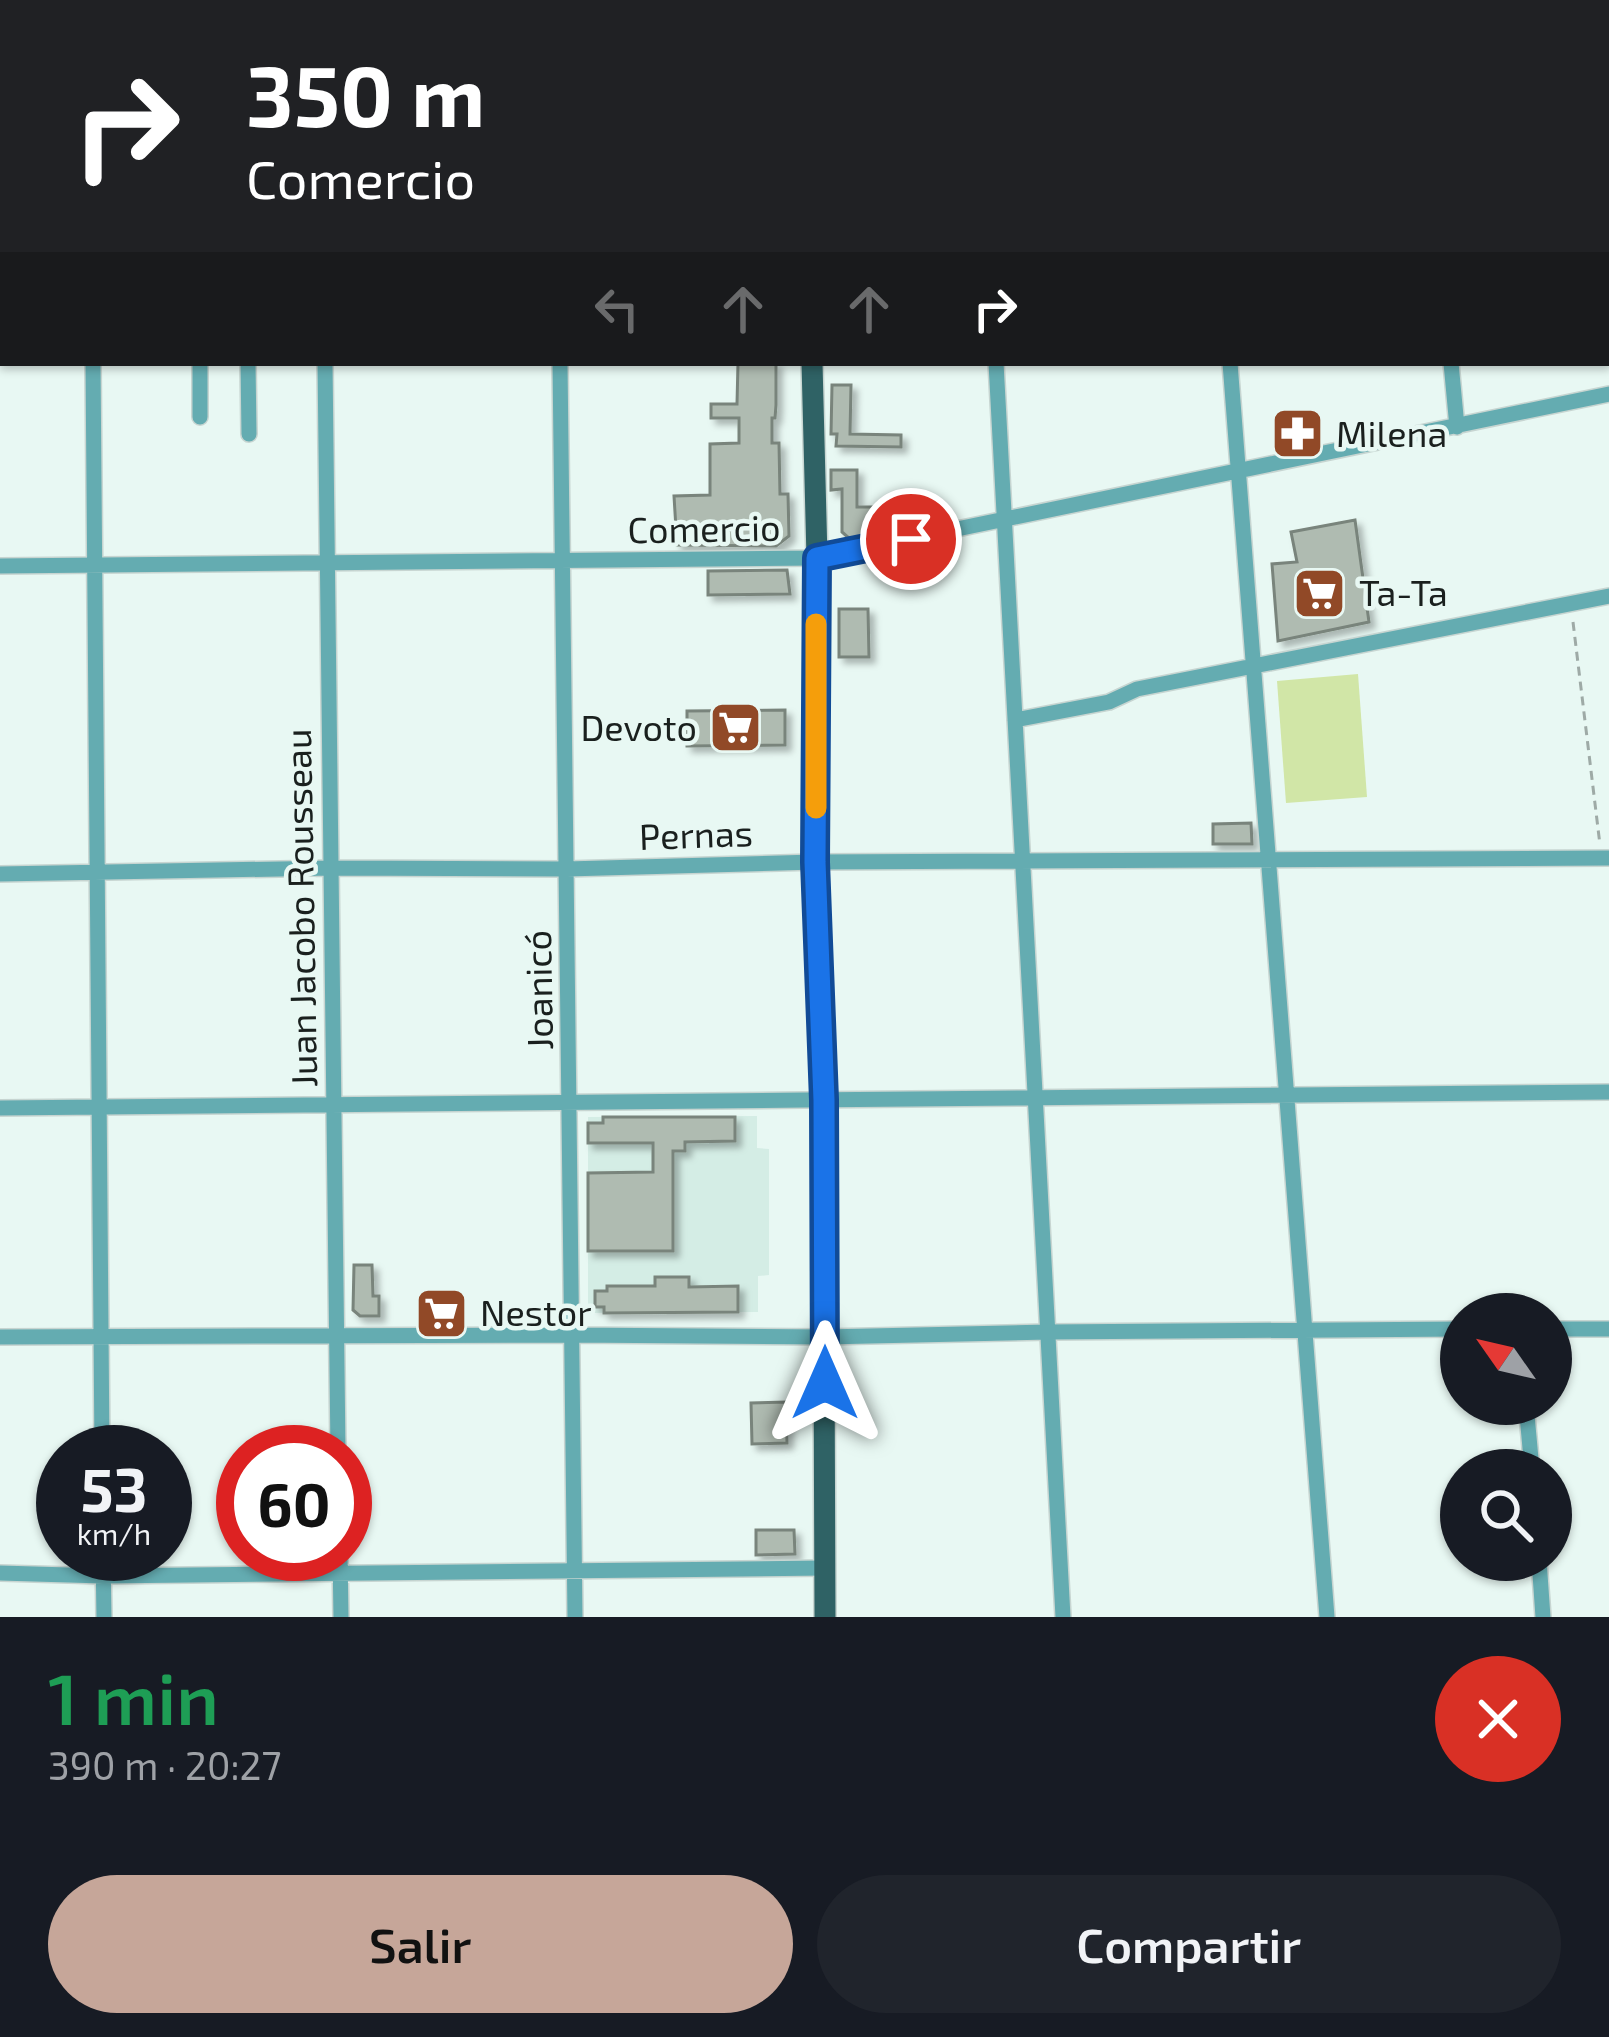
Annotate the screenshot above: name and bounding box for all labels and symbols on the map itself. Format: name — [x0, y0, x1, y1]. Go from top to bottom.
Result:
pharmacy icon: Milena — [1269, 406, 1325, 462]
place label: Milena — [1336, 411, 1447, 454]
pin — [860, 488, 962, 590]
street label: Comercio — [627, 505, 781, 550]
supermarket icon: Ta-Ta — [1292, 565, 1348, 621]
place label: Ta-Ta — [1359, 570, 1448, 613]
supermarket icon: Devoto — [708, 700, 764, 756]
place label: Devoto — [580, 705, 697, 748]
street label: Juan Jacobo Rousseau — [275, 728, 324, 1088]
street label: Pernas — [638, 810, 754, 857]
street label: Joanicó — [515, 930, 560, 1050]
supermarket icon: Nestor — [413, 1285, 469, 1341]
place label: Nestor — [480, 1290, 592, 1333]
north arrow — [1440, 1293, 1572, 1425]
position arrow — [762, 1320, 888, 1446]
speed limit sign: 60 — [216, 1425, 372, 1581]

